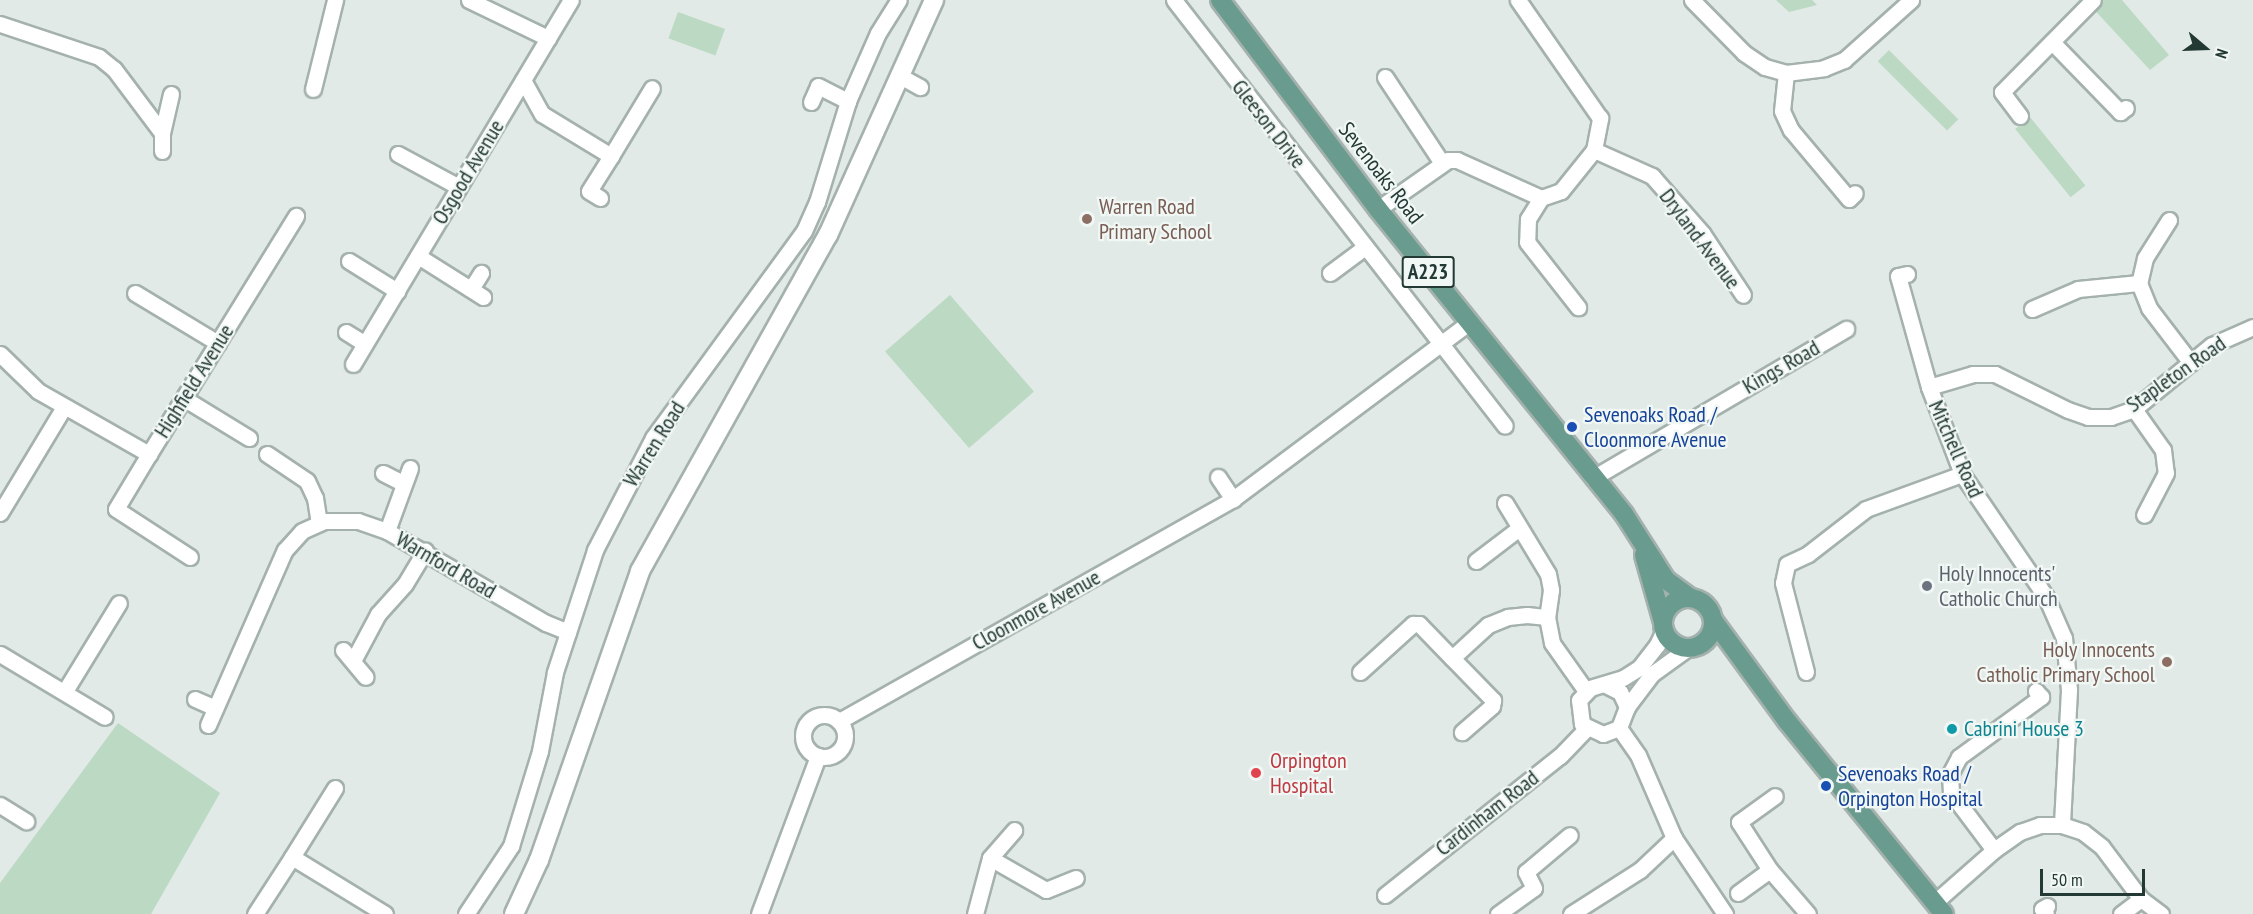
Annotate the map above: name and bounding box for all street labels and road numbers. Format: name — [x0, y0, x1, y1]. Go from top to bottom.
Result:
street label: Gleeson Drive — [1226, 74, 1312, 174]
street label: Osgood Avenue — [426, 115, 510, 229]
street label: Sevenoaks Road — [1333, 117, 1429, 229]
street label: Dryland Avenue — [1654, 183, 1746, 295]
road number: A223 — [1401, 254, 1455, 290]
street label: Highfield Avenue — [149, 319, 239, 443]
street label: Stapleton Road — [2121, 330, 2231, 418]
street label: Kings Road — [1738, 334, 1824, 400]
street label: Warren Road — [617, 396, 691, 492]
street label: Mitchell Road — [1923, 396, 1989, 502]
street label: Warnford Road — [391, 526, 501, 604]
street label: Cloonmore Avenue — [967, 564, 1105, 656]
street label: Cardinham Road — [1430, 765, 1544, 861]

